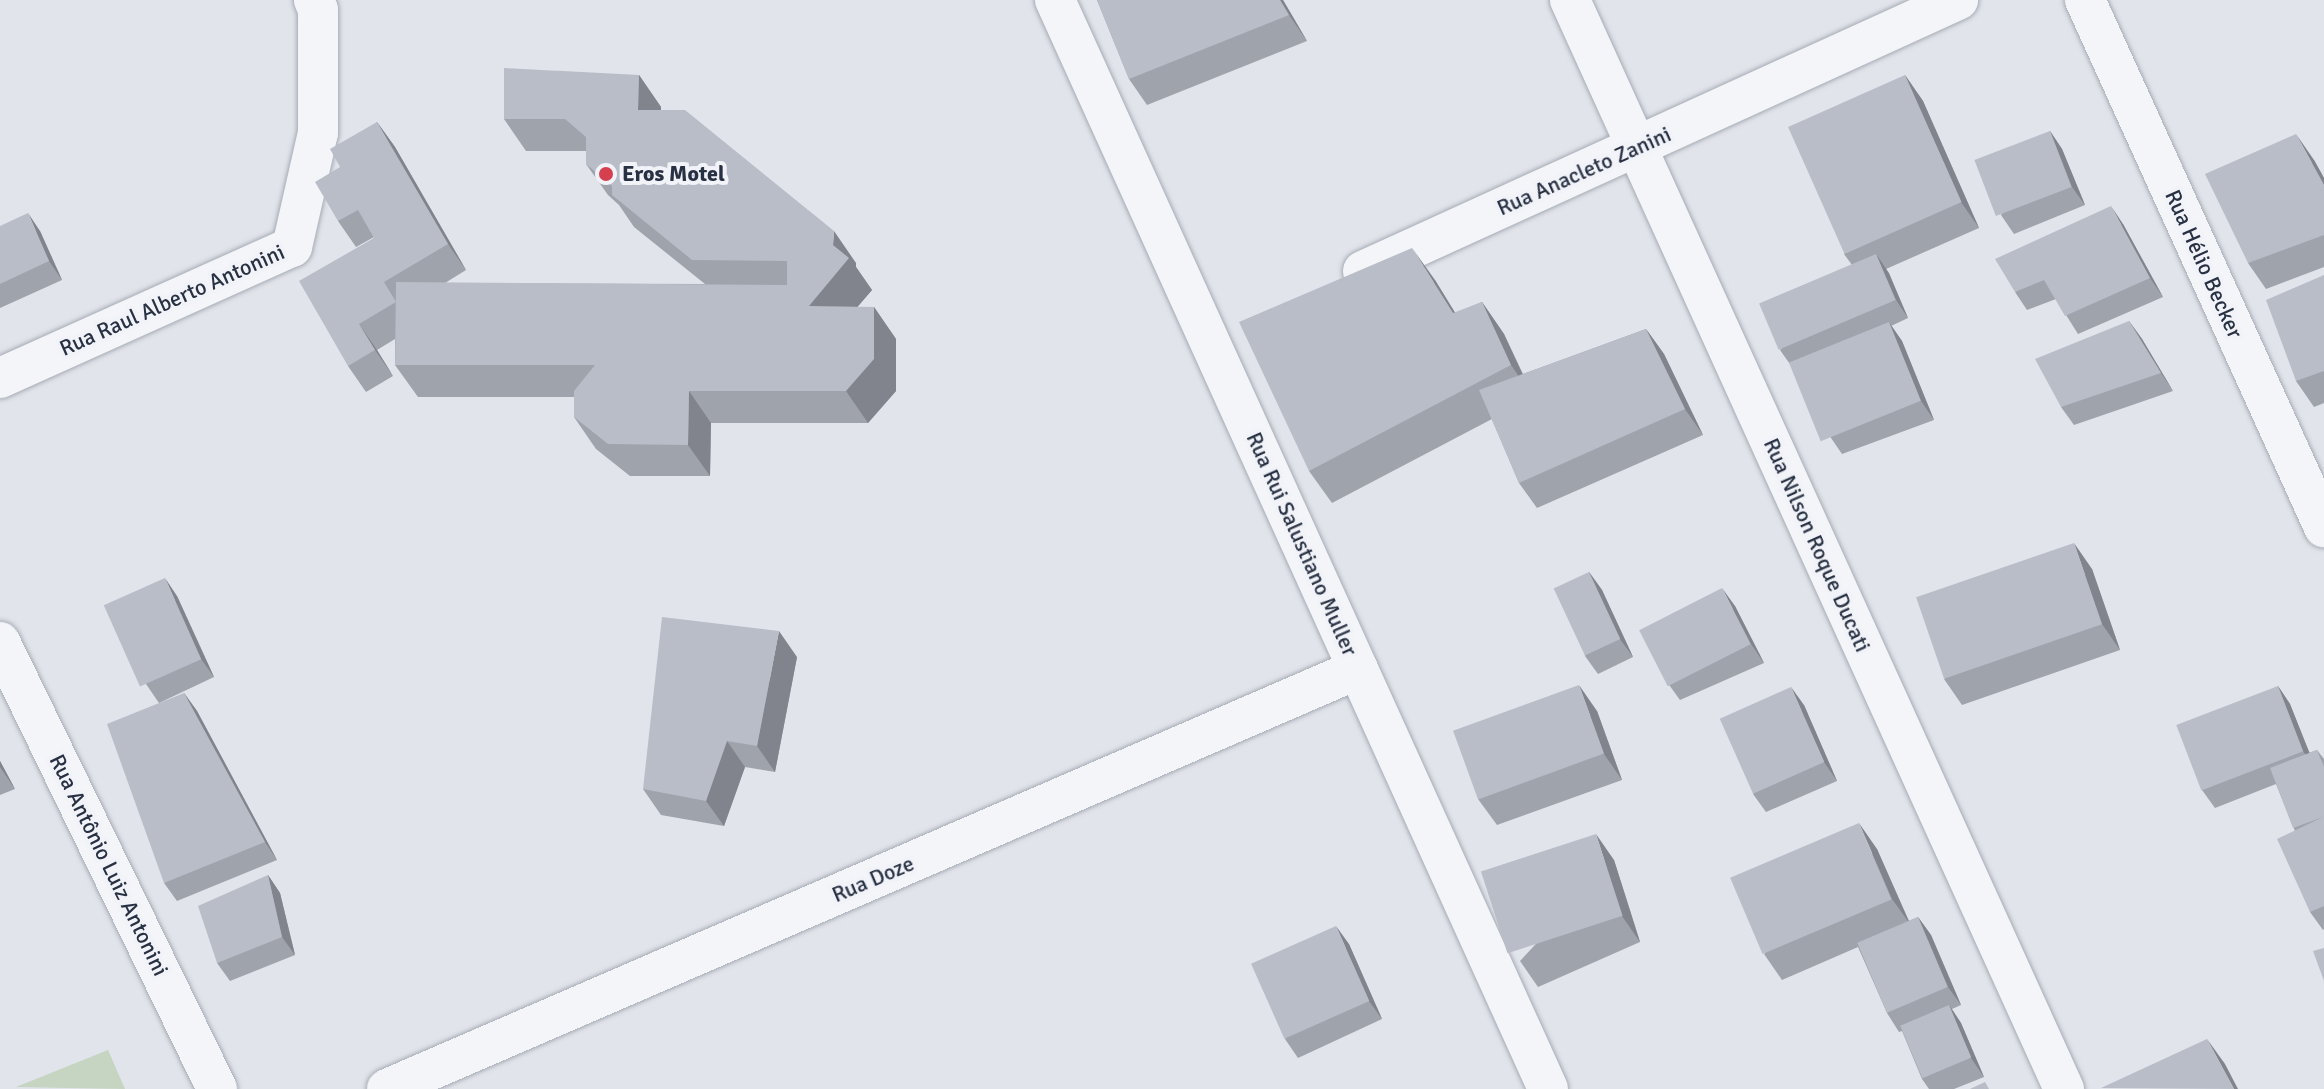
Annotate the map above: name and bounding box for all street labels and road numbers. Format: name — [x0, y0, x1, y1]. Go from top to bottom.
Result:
street label: Rua Anacleto Zanini — [1493, 121, 1675, 221]
street label: Rua Hélio Becker — [2159, 186, 2249, 342]
street label: Rua Raul Alberto Antonini — [56, 238, 288, 362]
street label: Rua Rui Salustiano Muller — [1241, 428, 1363, 660]
street label: Rua Nilson Roque Ducati — [1758, 434, 1876, 656]
street label: Rua Antônio Luiz Antonini — [44, 750, 174, 980]
street label: Rua Doze — [828, 850, 918, 908]

